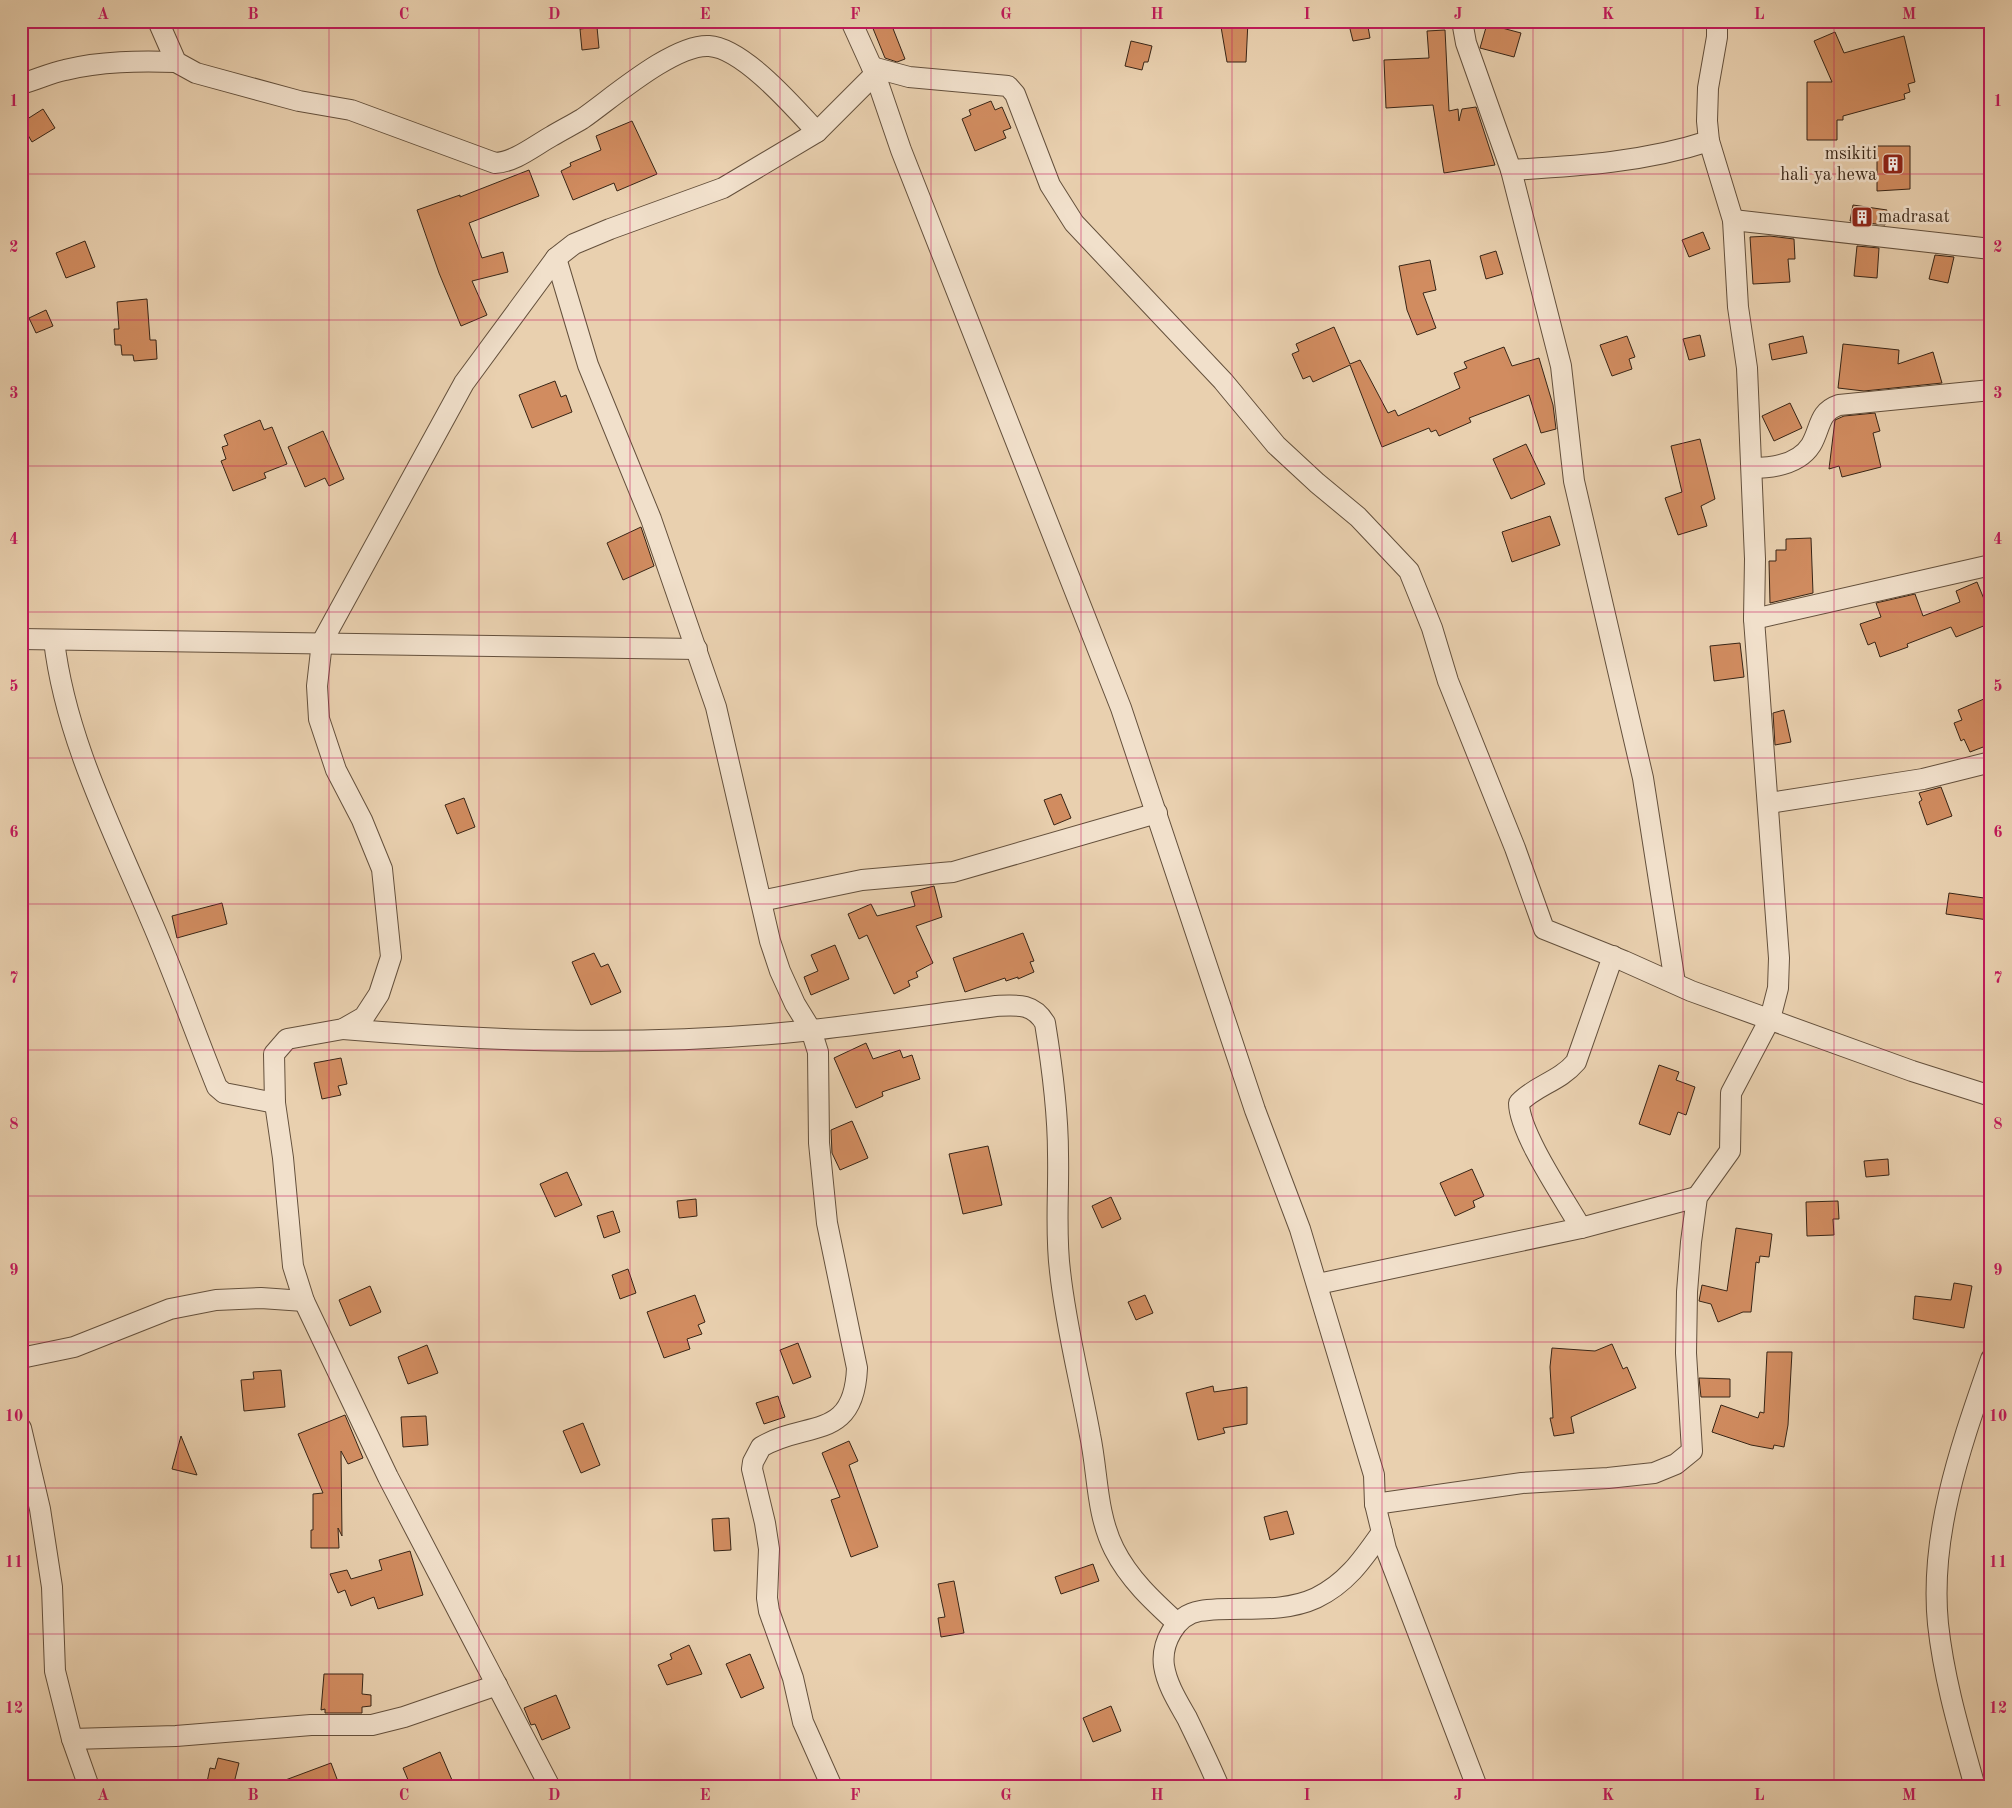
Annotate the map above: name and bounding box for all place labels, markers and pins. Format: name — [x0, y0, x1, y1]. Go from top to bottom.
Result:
place label: msikiti hali ya hewa — [1780, 145, 1877, 184]
building icon: msikiti hali ya hewa — [1881, 152, 1905, 176]
building icon: madrasat — [1850, 205, 1874, 229]
place label: madrasat — [1878, 208, 1950, 226]

